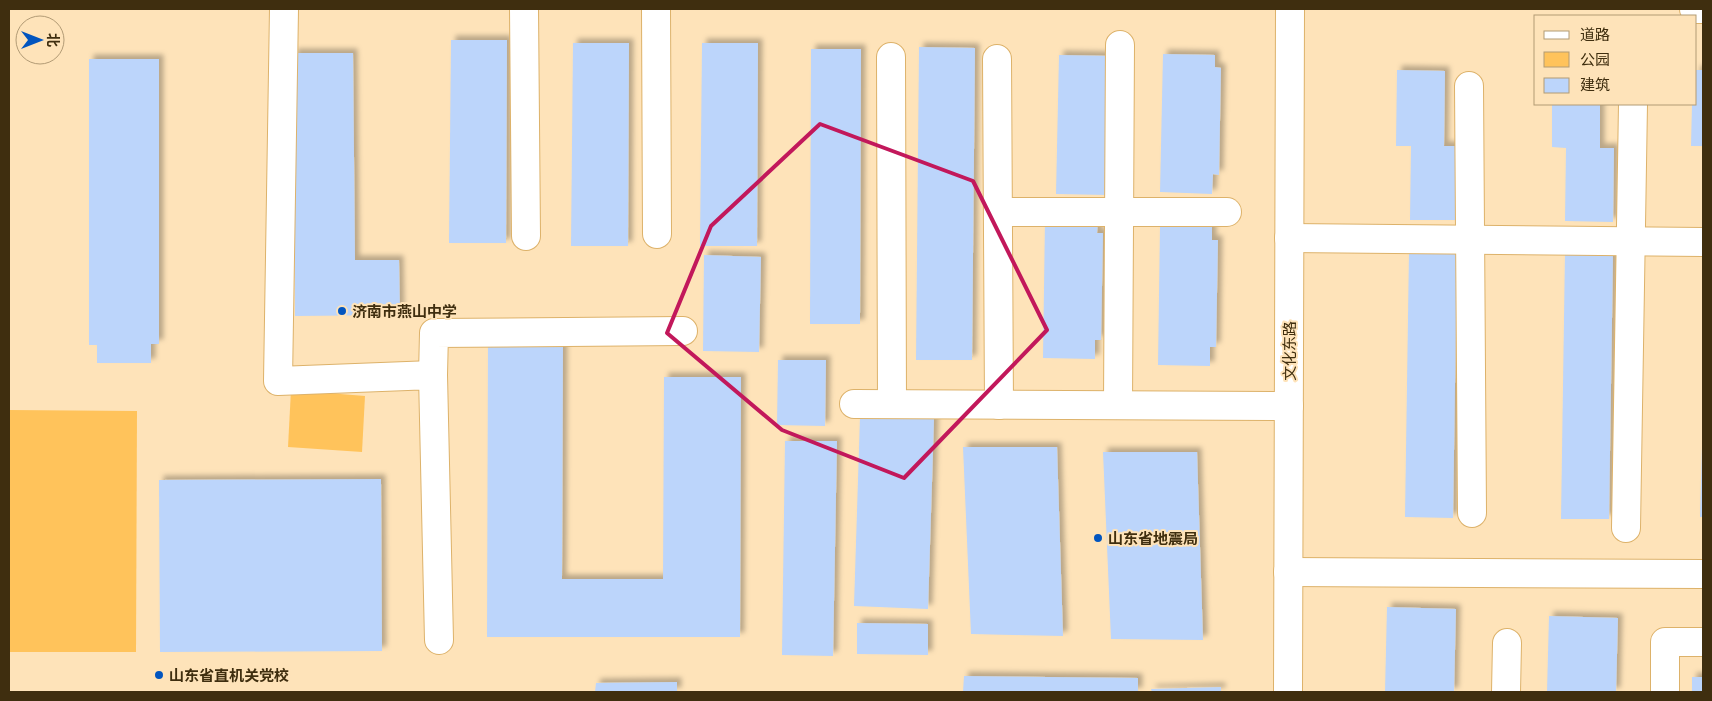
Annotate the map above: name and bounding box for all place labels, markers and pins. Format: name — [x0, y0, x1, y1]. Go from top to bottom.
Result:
place label: 济南市燕山中学 — [352, 303, 457, 320]
marker: 济南市燕山中学 — [336, 305, 348, 317]
place label: 山东省地震局 — [1108, 530, 1198, 547]
marker: 山东省地震局 — [1092, 532, 1104, 544]
place label: 山东省直机关党校 — [169, 667, 289, 684]
marker: 山东省直机关党校 — [153, 669, 165, 681]

